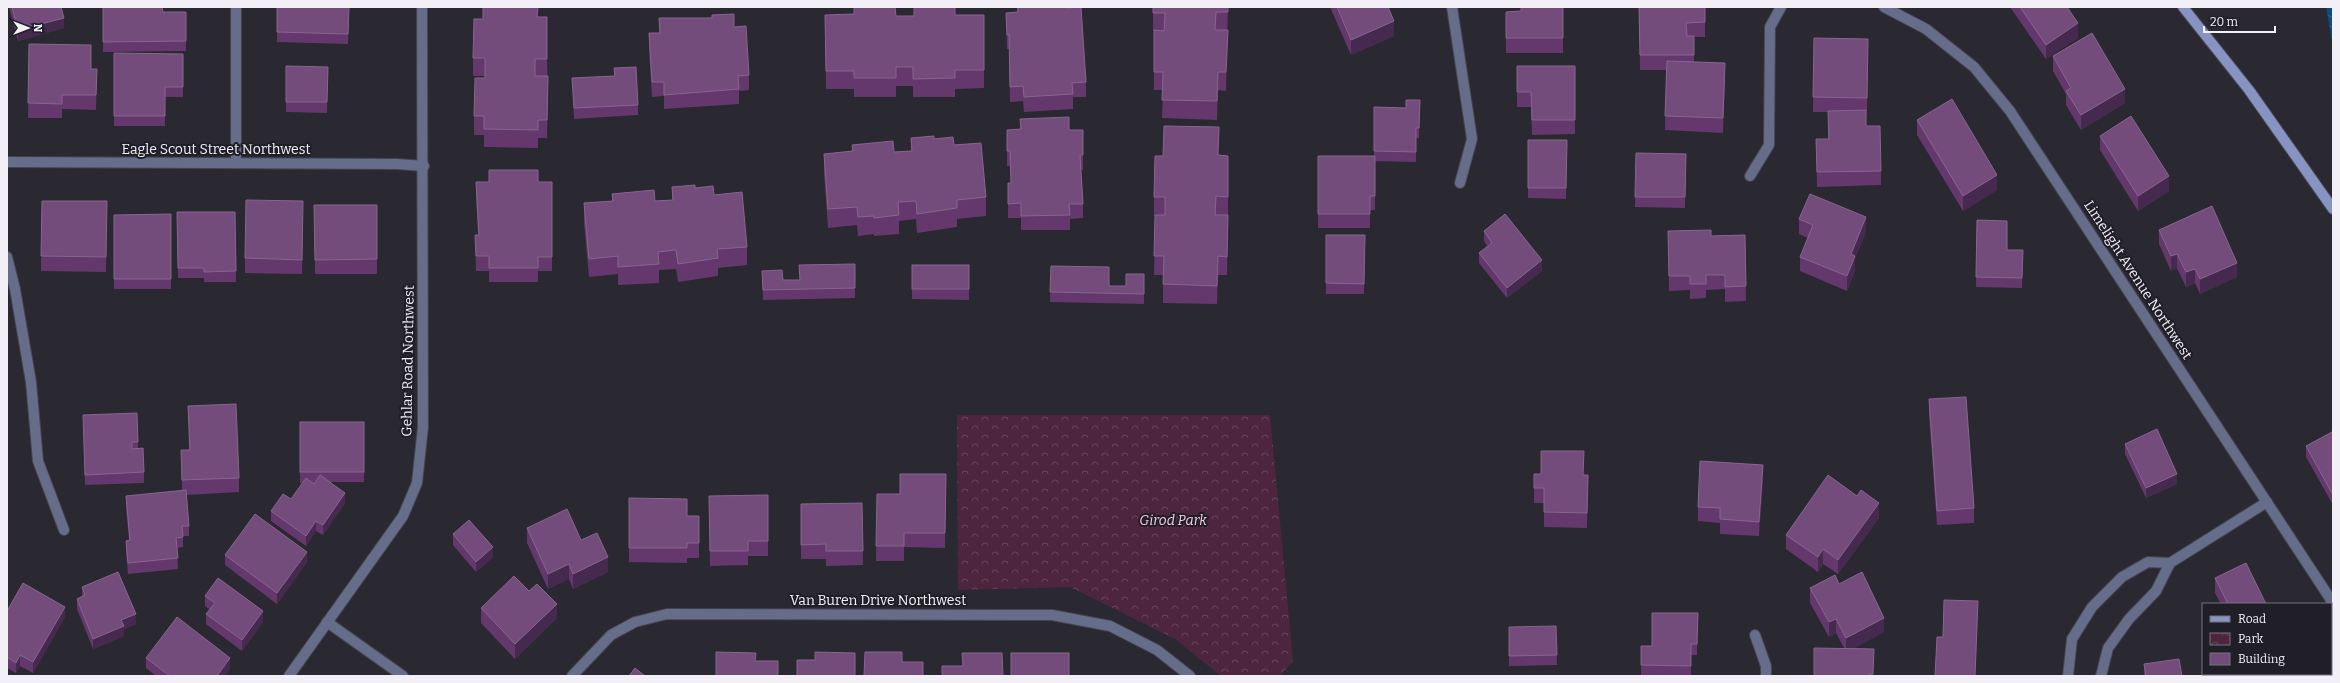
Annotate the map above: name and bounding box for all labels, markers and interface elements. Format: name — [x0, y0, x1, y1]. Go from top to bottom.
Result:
north arrow — [8, 8, 48, 48]
scale bar — [2204, 8, 2275, 34]
text: 20 m — [2210, 15, 2239, 29]
text: N — [31, 24, 44, 33]
street label: Eagle Scout Street Northwest — [121, 141, 311, 158]
street label: Limelight Avenue Northwest — [2080, 197, 2196, 363]
street label: Gehlar Road Northwest — [398, 285, 418, 437]
park label: Girod Park — [1139, 512, 1207, 529]
street label: Van Buren Drive Northwest — [790, 592, 966, 609]
legend — [2202, 603, 2332, 675]
text: Road — [2238, 612, 2266, 626]
text: Park — [2238, 632, 2264, 646]
text: Building — [2238, 652, 2285, 666]

